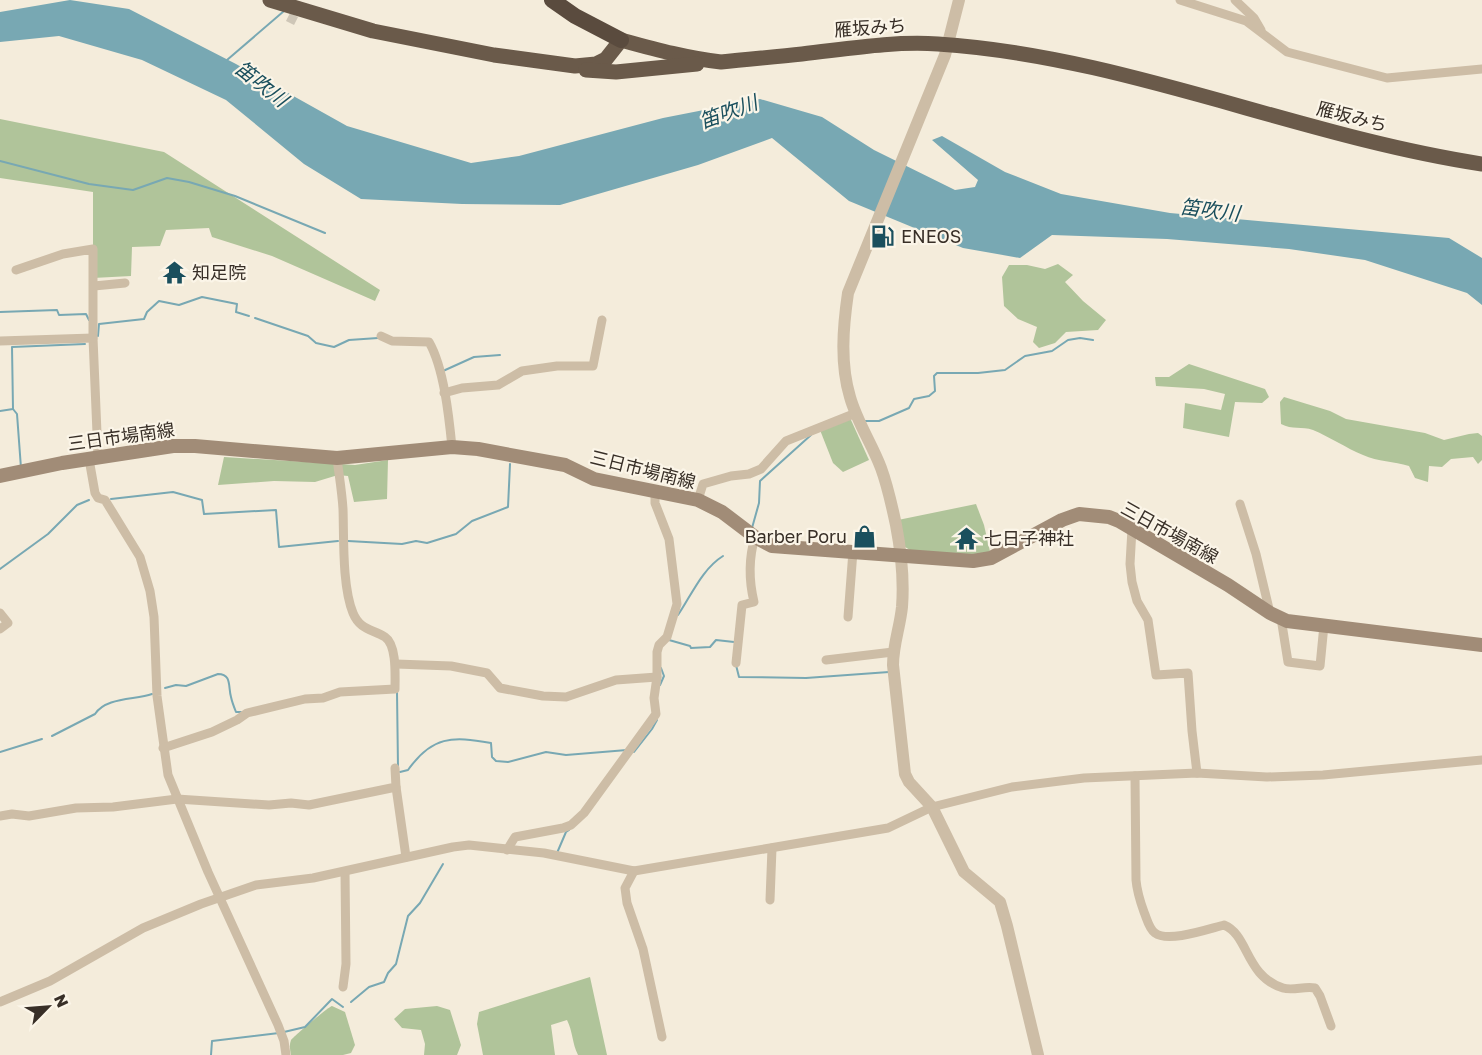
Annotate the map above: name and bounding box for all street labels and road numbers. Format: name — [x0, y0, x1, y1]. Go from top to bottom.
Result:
street label: 雁坂みち — [833, 14, 907, 40]
street label: 雁坂みち — [1314, 97, 1390, 135]
street label: 三日市場南線 — [66, 418, 176, 454]
street label: 三日市場南線 — [588, 445, 698, 493]
street label: 三日市場南線 — [1117, 496, 1223, 568]

